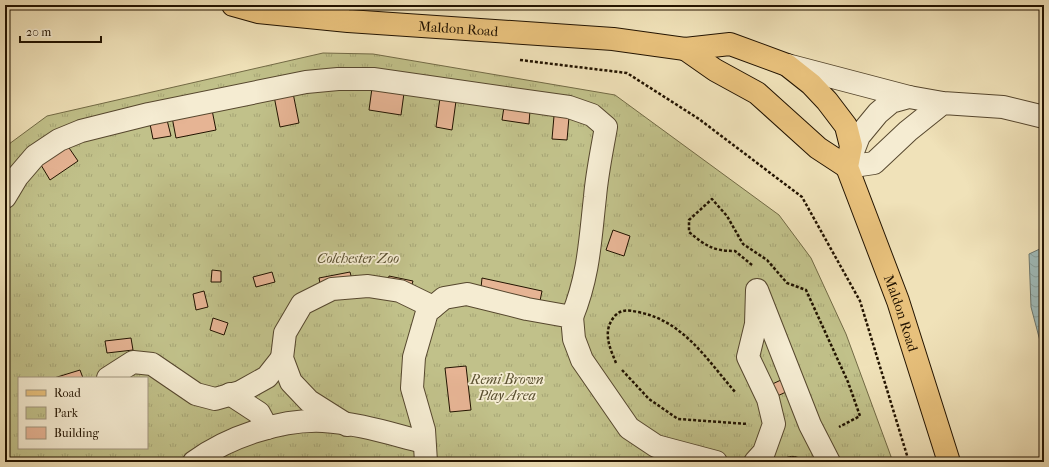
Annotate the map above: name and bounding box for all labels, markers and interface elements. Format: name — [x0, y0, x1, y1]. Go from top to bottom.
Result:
scale bar — [20, 18, 101, 44]
street label: Maldon Road — [418, 18, 499, 40]
text: 20 m — [26, 25, 51, 39]
park label: Colchester Zoo — [317, 250, 399, 267]
street label: Maldon Road — [880, 272, 922, 354]
park label: Remi Brown Play Area — [469, 371, 544, 404]
legend — [18, 377, 148, 449]
text: Road — [54, 386, 81, 400]
text: Park — [54, 406, 79, 420]
text: Building — [54, 426, 99, 440]

